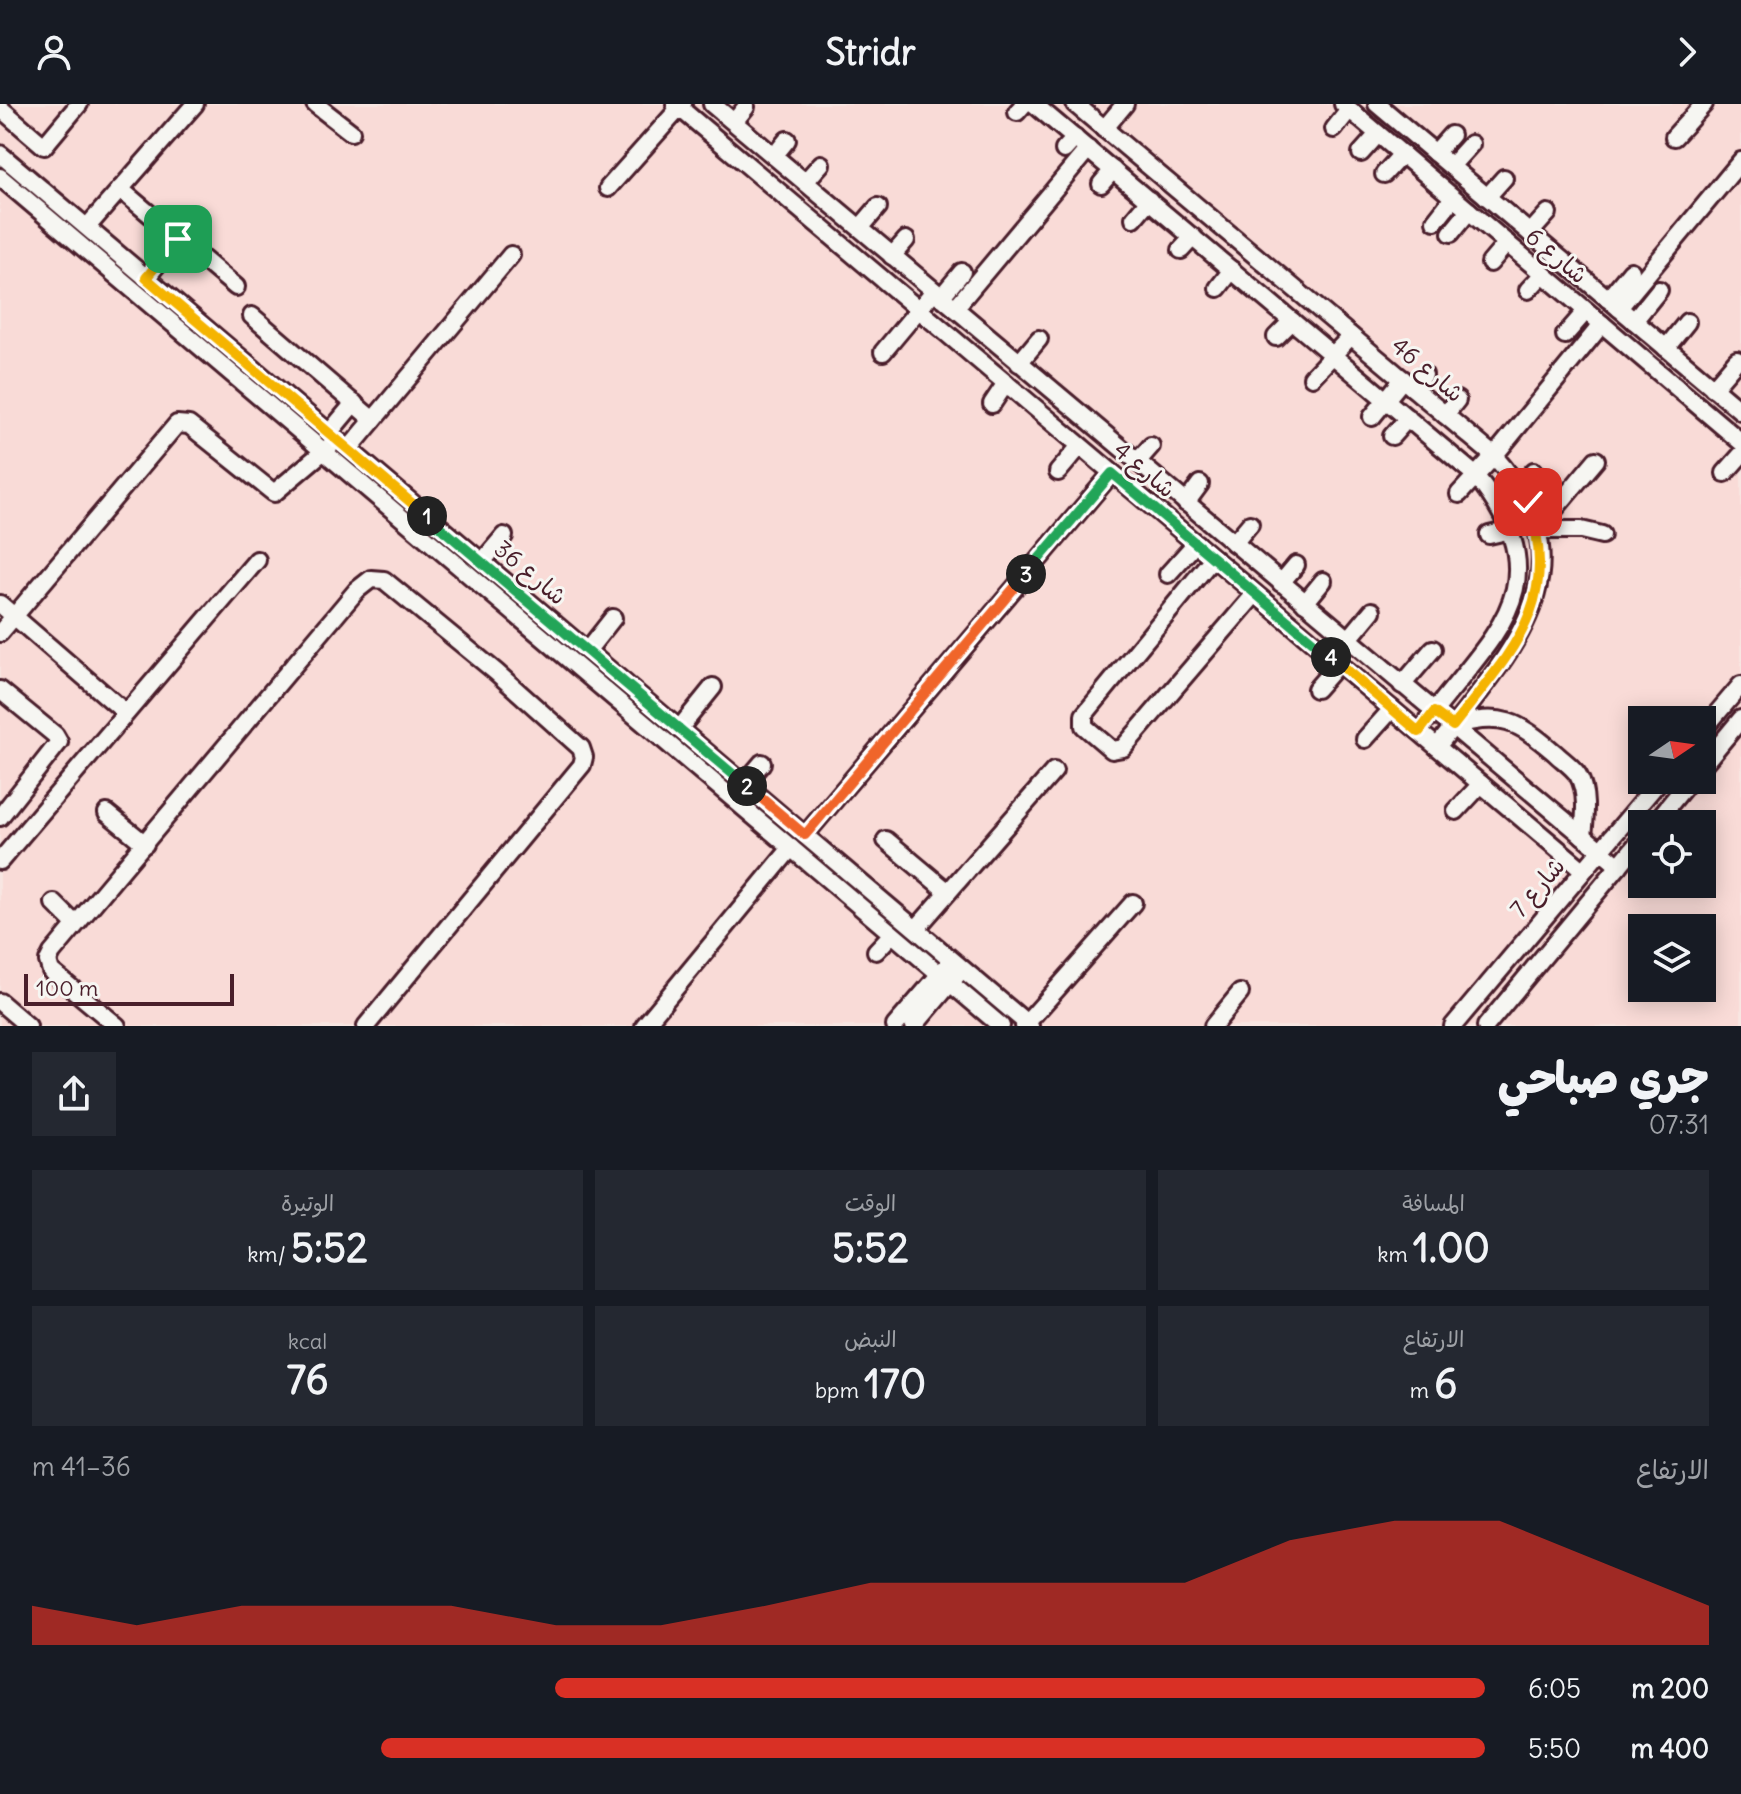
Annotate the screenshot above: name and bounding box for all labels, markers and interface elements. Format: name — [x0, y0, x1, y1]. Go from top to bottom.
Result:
icon: person — [32, 30, 76, 74]
text: Stridr — [825, 30, 916, 75]
icon: forward — [1665, 30, 1709, 74]
pin — [144, 205, 212, 273]
icon: arrive — [156, 217, 200, 261]
street label: شارع 6 — [1518, 221, 1594, 292]
street label: شارع 46 — [1384, 330, 1470, 410]
street label: شارع 4 — [1106, 435, 1182, 506]
pin — [1494, 468, 1562, 536]
icon: check — [1506, 480, 1550, 524]
pin: 1 — [407, 496, 447, 536]
text: 1 — [423, 502, 431, 530]
street label: شارع 36 — [487, 533, 573, 613]
pin: 3 — [1006, 554, 1046, 594]
text: 3 — [1020, 560, 1032, 588]
pin: 4 — [1311, 637, 1351, 677]
text: 4 — [1325, 643, 1337, 671]
north arrow — [1628, 706, 1716, 794]
map controls — [1628, 706, 1716, 1002]
pin: 2 — [727, 766, 767, 806]
text: 2 — [741, 772, 753, 800]
button: locate — [1628, 810, 1716, 898]
street label: شارع 7 — [1503, 851, 1573, 925]
button: layers — [1628, 914, 1716, 1002]
scale bar — [24, 970, 234, 1006]
text: 100 m — [36, 974, 98, 1002]
text: جري صباحي — [1498, 1050, 1709, 1105]
button: share — [32, 1052, 116, 1136]
text: 07:31 — [1649, 1108, 1709, 1141]
text: الوتيرة — [281, 1189, 334, 1217]
text: الوقت — [845, 1189, 896, 1217]
text: المسافة — [1402, 1189, 1465, 1217]
text: 5:52 — [291, 1223, 368, 1273]
text: 5:52 — [832, 1223, 909, 1273]
text: 1.00 — [1413, 1223, 1490, 1273]
text: /km — [247, 1240, 291, 1268]
text: km — [1377, 1240, 1413, 1268]
text: النبض — [844, 1325, 897, 1353]
text: الارتفاع — [1403, 1325, 1464, 1353]
text: kcal — [288, 1327, 327, 1355]
text: 76 — [286, 1355, 329, 1405]
text: 170 — [864, 1359, 926, 1409]
text: 6 — [1434, 1359, 1457, 1409]
text: bpm — [815, 1376, 864, 1404]
text: m — [1410, 1376, 1434, 1404]
text: 36–41 m — [32, 1450, 131, 1483]
text: الارتفاع — [1636, 1453, 1709, 1486]
text: 6:05 — [1528, 1672, 1581, 1705]
text: 200 m — [1632, 1672, 1709, 1705]
text: 5:50 — [1528, 1732, 1581, 1765]
text: 400 m — [1631, 1732, 1709, 1765]

